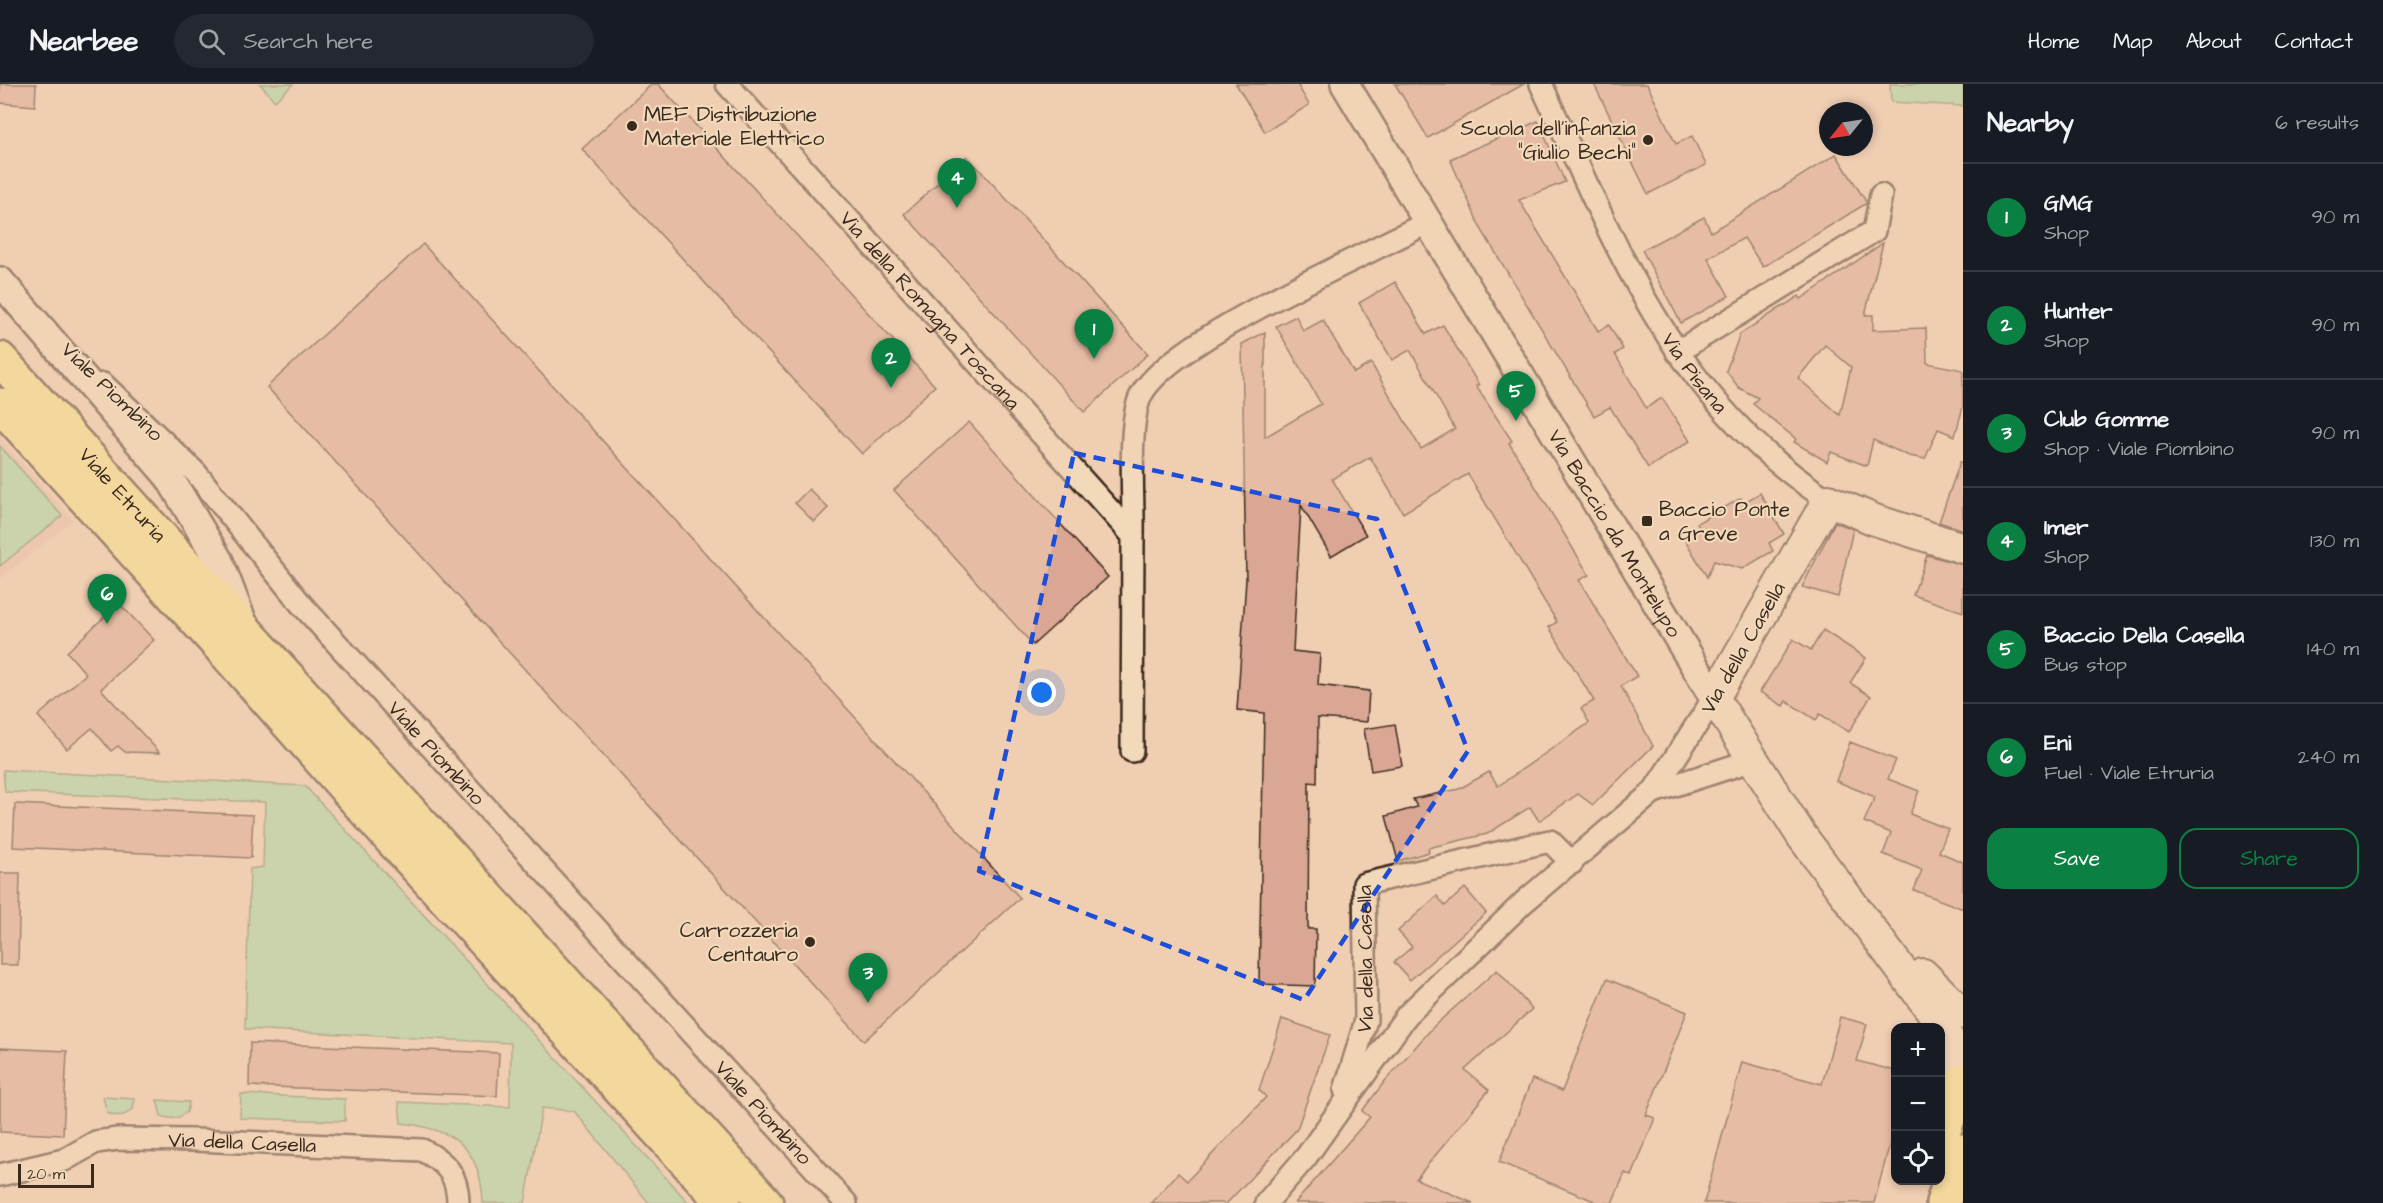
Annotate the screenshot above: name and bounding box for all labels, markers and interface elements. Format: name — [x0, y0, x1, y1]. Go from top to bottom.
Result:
search box — [174, 14, 594, 68]
text: Nearbee — [30, 22, 138, 61]
icon: search — [195, 25, 228, 58]
text: Search here — [243, 26, 373, 57]
text: Home — [2028, 27, 2080, 56]
text: Map — [2113, 27, 2153, 56]
text: About — [2186, 27, 2242, 56]
text: Contact — [2275, 27, 2353, 56]
place label: MEF Distribuzione Materiale Elettrico — [644, 100, 825, 153]
north arrow — [1819, 102, 1873, 156]
text: Nearby — [1987, 105, 2074, 141]
text: 6 results — [2275, 109, 2359, 137]
place label: Scuola dell'infanzia "Giulio Bechi" — [1461, 114, 1636, 167]
marker: MEF Distribuzione Materiale Elettrico — [625, 119, 639, 133]
marker: Scuola dell'infanzia "Giulio Bechi" — [1641, 133, 1655, 147]
pin: 4 — [938, 158, 976, 208]
text: GMG — [2044, 188, 2093, 219]
text: 1 — [2005, 203, 2008, 231]
text: 90 m — [2311, 203, 2359, 231]
street label: Via della Romagna Toscana — [833, 204, 1027, 416]
text: Shop — [2044, 219, 2089, 247]
text: Hunter — [2044, 296, 2112, 327]
pin: 1 — [1074, 310, 1114, 359]
text: 2 — [2001, 311, 2012, 339]
text: 90 m — [2311, 311, 2359, 339]
street label: Via Pisana — [1655, 327, 1735, 420]
text: Shop — [2044, 327, 2089, 355]
street label: Viale Piombino — [54, 336, 170, 448]
pin: 2 — [872, 338, 910, 388]
pin: 5 — [1496, 372, 1536, 421]
text: Club Gomme — [2044, 404, 2169, 435]
text: 3 — [2001, 419, 2012, 447]
text: 90 m — [2311, 419, 2359, 447]
street label: Via Baccio da Montelupo — [1541, 424, 1689, 643]
text: Shop · Viale Piombino — [2044, 435, 2234, 463]
street label: Viale Etruria — [72, 441, 174, 549]
place label: Baccio Ponte a Greve — [1659, 495, 1790, 548]
text: Imer — [2044, 512, 2089, 543]
marker: Baccio Ponte a Greve — [1640, 514, 1654, 528]
text: 4 — [2000, 527, 2013, 555]
text: 130 m — [2310, 527, 2359, 555]
text: Shop — [2044, 543, 2089, 571]
pin: 6 — [88, 574, 126, 624]
street label: Via della Casella — [1693, 576, 1793, 719]
text: Baccio Della Casella — [2044, 620, 2244, 651]
text: 5 — [1999, 635, 2014, 663]
text: 140 m — [2307, 635, 2359, 663]
text: Bus stop — [2044, 651, 2127, 679]
your location — [1027, 678, 1056, 707]
street label: Viale Piombino — [381, 694, 492, 812]
text: Eni — [2044, 728, 2071, 759]
text: 6 — [2000, 743, 2013, 771]
text: 240 m — [2298, 743, 2359, 771]
text: Fuel · Viale Etruria — [2044, 759, 2214, 787]
button: Save — [1987, 828, 2167, 889]
button: Share — [2179, 828, 2359, 889]
street label: Via della Casella — [1348, 884, 1380, 1037]
place label: Carrozzeria Centauro — [680, 916, 798, 969]
marker: Carrozzeria Centauro — [803, 935, 817, 949]
pin: 3 — [848, 954, 888, 1003]
map controls — [1891, 1023, 1945, 1185]
button: + — [1891, 1023, 1945, 1077]
street label: Viale Piombino — [708, 1054, 819, 1171]
button: − — [1891, 1077, 1945, 1131]
street label: Via della Casella — [168, 1125, 317, 1160]
button: locate — [1891, 1131, 1945, 1185]
scale bar — [18, 1161, 94, 1188]
text: 20 m — [27, 1163, 65, 1185]

